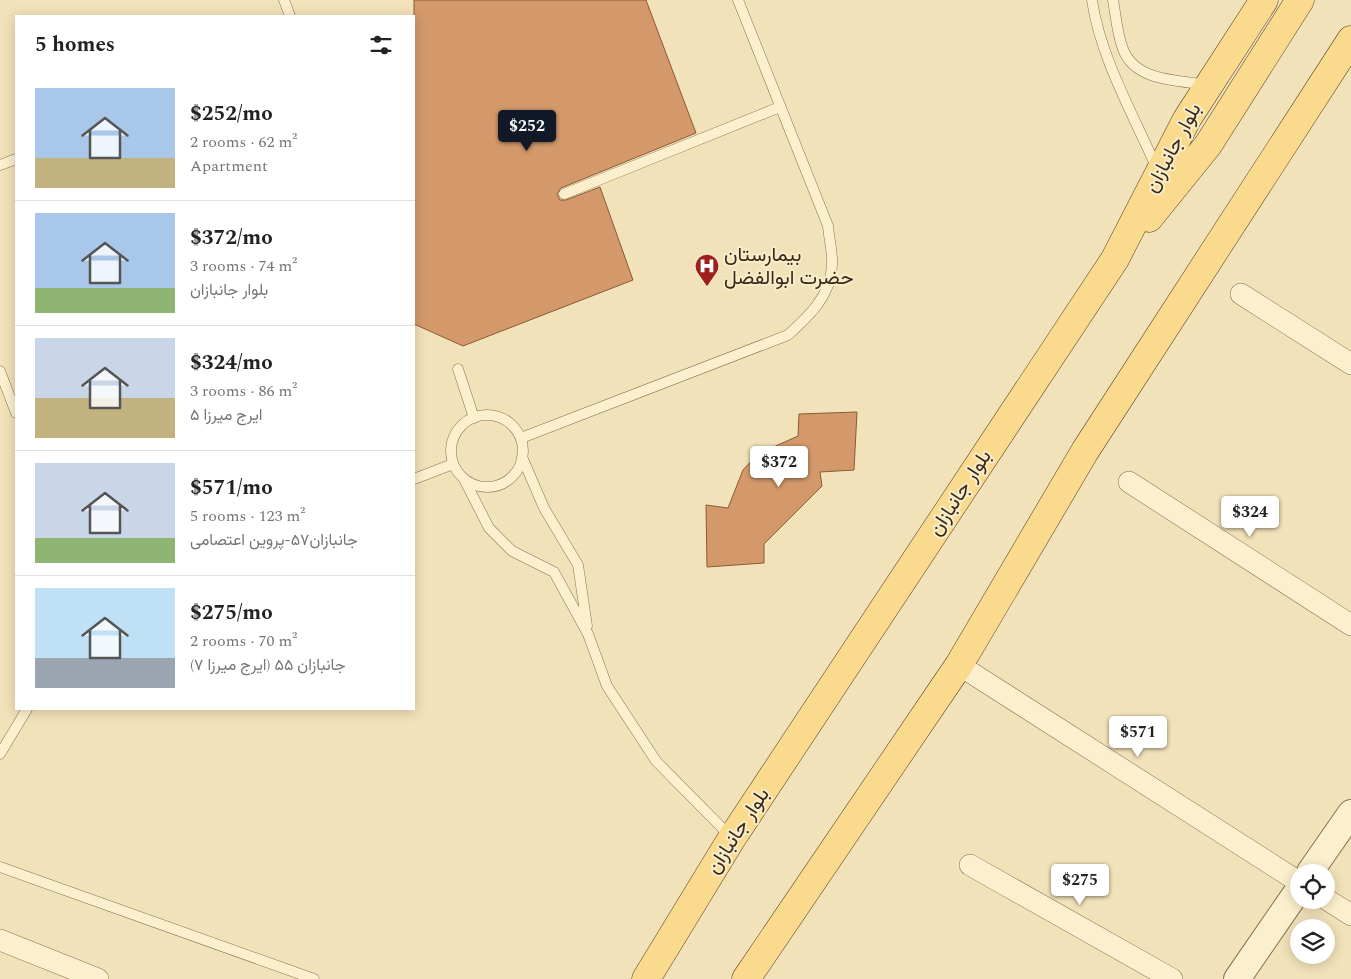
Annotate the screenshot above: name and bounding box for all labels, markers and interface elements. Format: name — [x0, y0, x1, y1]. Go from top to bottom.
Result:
text: 5 homes — [35, 29, 115, 61]
icon: filters — [367, 31, 395, 59]
text: $252/mo — [190, 98, 273, 130]
street label: بلوار جانبازان — [1137, 98, 1209, 198]
icon: home — [75, 108, 135, 168]
pin: $252 — [497, 110, 557, 152]
text: $252 — [509, 114, 545, 138]
text: 2 rooms · 62 m² — [190, 130, 297, 154]
text: Apartment — [190, 154, 268, 178]
text: $372/mo — [190, 222, 273, 254]
icon: home — [75, 233, 135, 293]
place label: بیمارستان حضرت ابوالفضل — [724, 240, 854, 293]
hospital icon: بیمارستان حضرت ابوالفضل — [694, 253, 720, 287]
text: 3 rooms · 74 m² — [190, 254, 297, 278]
text: بلوار جانبازان — [190, 278, 268, 302]
text: $324/mo — [190, 347, 273, 379]
icon: home — [75, 358, 135, 418]
text: 3 rooms · 86 m² — [190, 379, 297, 403]
text: ایرج میرزا ۵ — [190, 403, 262, 427]
street label: بلوار جانبازان — [921, 444, 999, 542]
pin: $372 — [749, 446, 809, 488]
text: $372 — [761, 450, 797, 474]
text: $571/mo — [190, 472, 273, 504]
icon: home — [75, 483, 135, 543]
pin: $324 — [1220, 496, 1280, 538]
text: $324 — [1232, 500, 1268, 524]
text: 5 rooms · 123 m² — [190, 504, 305, 528]
text: جانبازان۵۷-پروین اعتصامی — [190, 528, 358, 552]
text: $275/mo — [190, 597, 273, 629]
icon: home — [75, 608, 135, 668]
text: 2 rooms · 70 m² — [190, 629, 297, 653]
text: جانبازان ۵۵ (ایرج‌ میرزا ۷) — [190, 653, 346, 677]
pin: $571 — [1108, 716, 1168, 758]
text: $571 — [1120, 720, 1156, 744]
street label: بلوار جانبازان — [699, 782, 777, 880]
pin: $275 — [1050, 864, 1110, 906]
map controls — [1290, 864, 1335, 964]
button: locate — [1290, 864, 1335, 909]
text: $275 — [1062, 868, 1098, 892]
button: layers — [1290, 919, 1335, 964]

